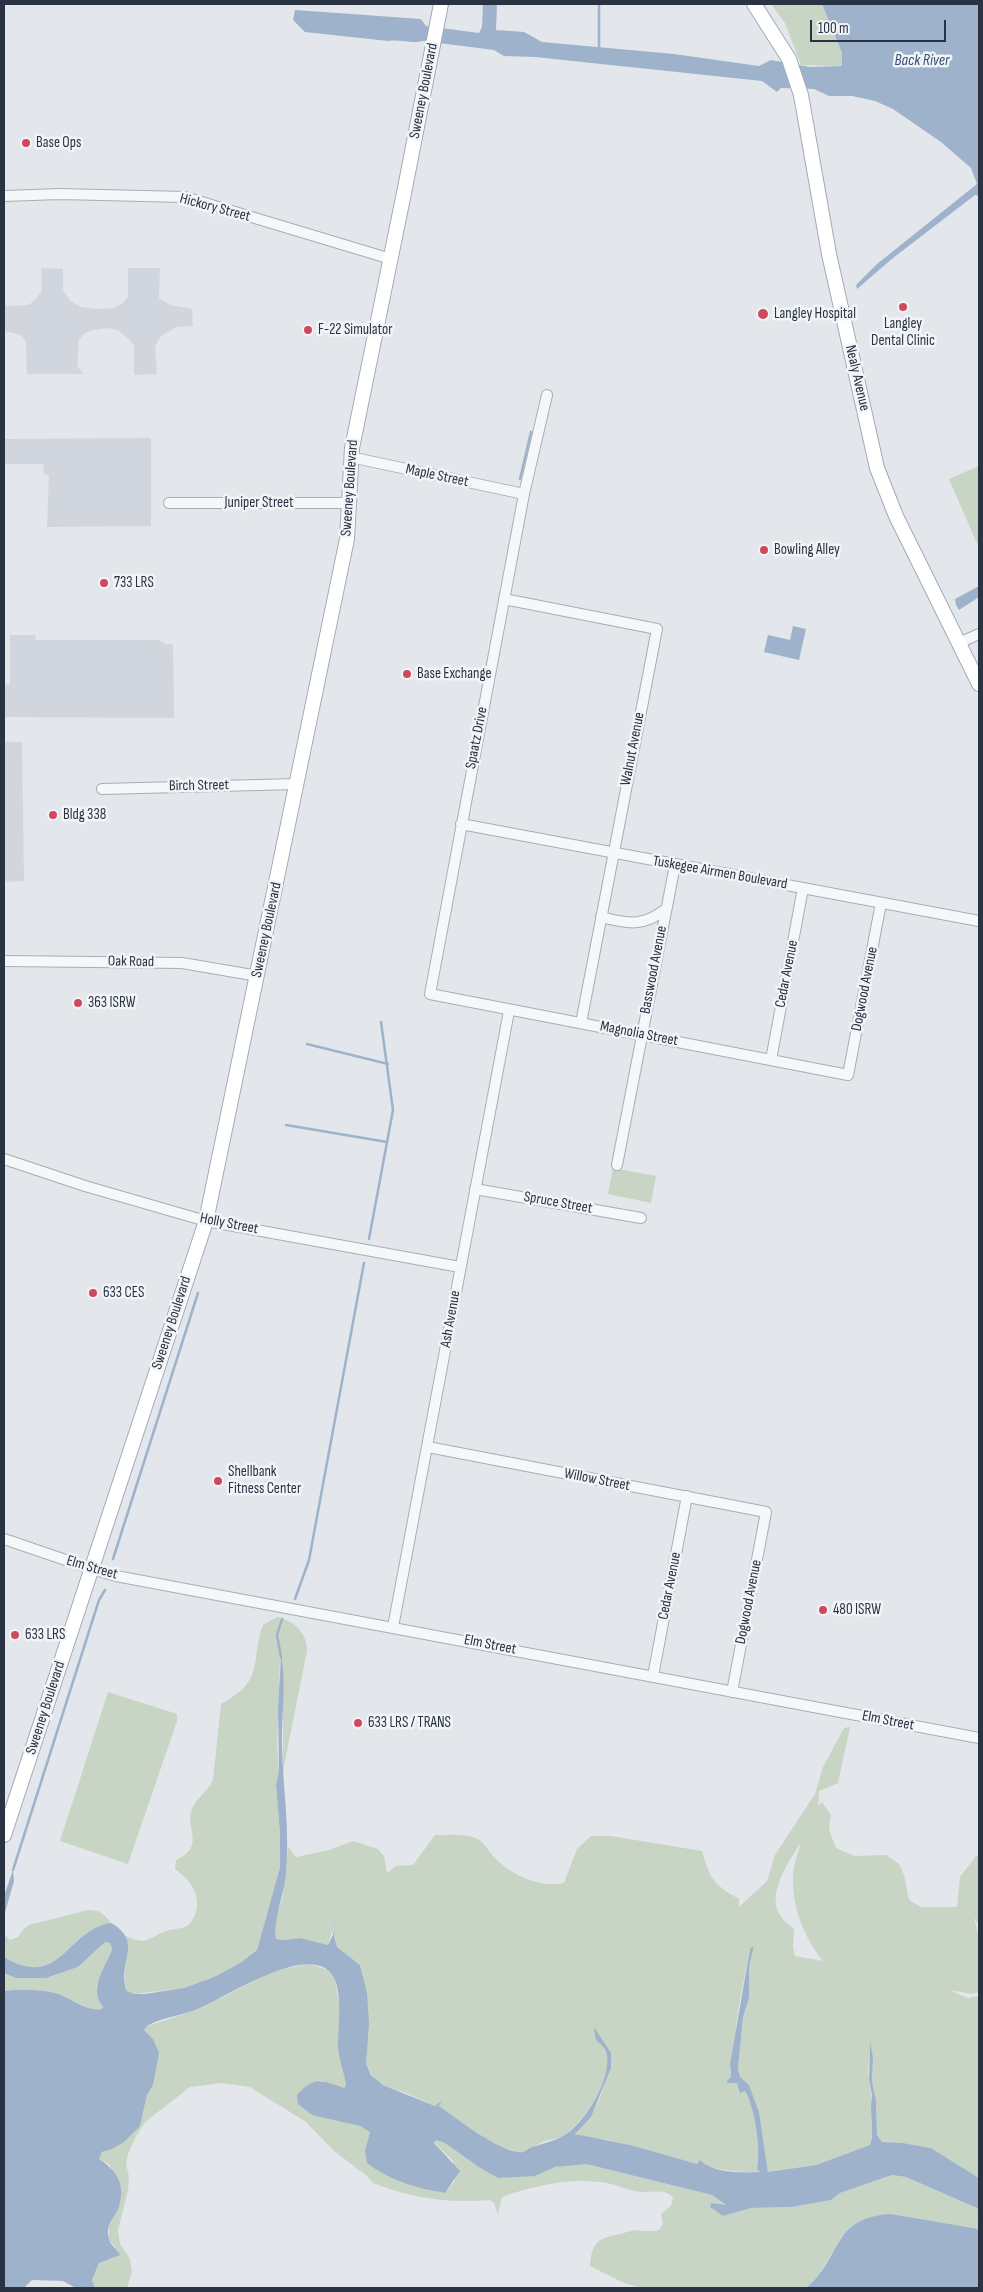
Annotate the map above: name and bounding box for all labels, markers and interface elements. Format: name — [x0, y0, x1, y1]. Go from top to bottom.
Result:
scale bar — [813, 10, 949, 42]
text: 100 m — [818, 19, 849, 38]
street label: Sweeney Boulevard — [406, 42, 442, 140]
water label: Back River — [895, 51, 949, 71]
place label: Base Ops — [36, 134, 81, 152]
marker: Base Ops — [20, 137, 32, 149]
street label: Hickory Street — [178, 190, 252, 226]
marker: Langley Dental Clinic — [897, 301, 909, 313]
place label: Langley Hospital — [774, 305, 856, 323]
marker: Langley Hospital — [756, 307, 770, 321]
place label: Langley Dental Clinic — [871, 315, 935, 350]
place label: F-22 Simulator — [318, 321, 393, 339]
marker: F-22 Simulator — [302, 324, 314, 336]
street label: Nealy Avenue — [841, 343, 873, 413]
street label: Sweeney Boulevard — [338, 439, 362, 537]
street label: Maple Street — [404, 461, 470, 491]
street label: Juniper Street — [224, 494, 294, 512]
place label: Bowling Alley — [774, 541, 840, 559]
marker: Bowling Alley — [758, 544, 770, 556]
place label: 733 LRS — [114, 574, 154, 592]
marker: 733 LRS — [98, 577, 110, 589]
place label: Base Exchange — [417, 665, 491, 683]
marker: Base Exchange — [401, 668, 413, 680]
street label: Spaatz Drive — [462, 705, 492, 771]
street label: Walnut Avenue — [617, 711, 649, 787]
street label: Birch Street — [169, 776, 229, 796]
place label: Bldg 338 — [63, 806, 106, 824]
marker: Bldg 338 — [47, 809, 59, 821]
street label: Tuskegee Airmen Boulevard — [651, 852, 789, 894]
street label: Sweeney Boulevard — [248, 881, 286, 979]
street label: Basswood Avenue — [637, 924, 671, 1016]
street label: Cedar Avenue — [772, 939, 802, 1009]
street label: Dogwood Avenue — [848, 945, 882, 1033]
street label: Oak Road — [108, 953, 154, 971]
place label: 363 ISRW — [88, 994, 136, 1012]
marker: 363 ISRW — [72, 997, 84, 1009]
street label: Magnolia Street — [598, 1018, 680, 1050]
street label: Spruce Street — [522, 1188, 594, 1218]
street label: Holly Street — [198, 1210, 260, 1238]
street label: Sweeney Boulevard — [148, 1274, 196, 1372]
place label: 633 CES — [103, 1284, 144, 1302]
marker: 633 CES — [87, 1287, 99, 1299]
street label: Ash Avenue — [437, 1289, 465, 1349]
place label: Shellbank Fitness Center — [228, 1463, 301, 1498]
street label: Willow Street — [563, 1465, 631, 1495]
marker: Shellbank Fitness Center — [212, 1475, 224, 1487]
street label: Cedar Avenue — [655, 1551, 685, 1621]
street label: Elm Street — [64, 1552, 120, 1584]
street label: Dogwood Avenue — [732, 1558, 766, 1646]
place label: 480 ISRW — [833, 1601, 881, 1619]
marker: 480 ISRW — [817, 1604, 829, 1616]
place label: 633 LRS — [25, 1626, 65, 1644]
marker: 633 LRS — [9, 1629, 21, 1641]
street label: Elm Street — [462, 1631, 518, 1659]
street label: Sweeney Boulevard — [22, 1659, 70, 1757]
street label: Elm Street — [860, 1707, 916, 1735]
place label: 633 LRS / TRANS — [368, 1714, 451, 1732]
marker: 633 LRS / TRANS — [352, 1717, 364, 1729]

